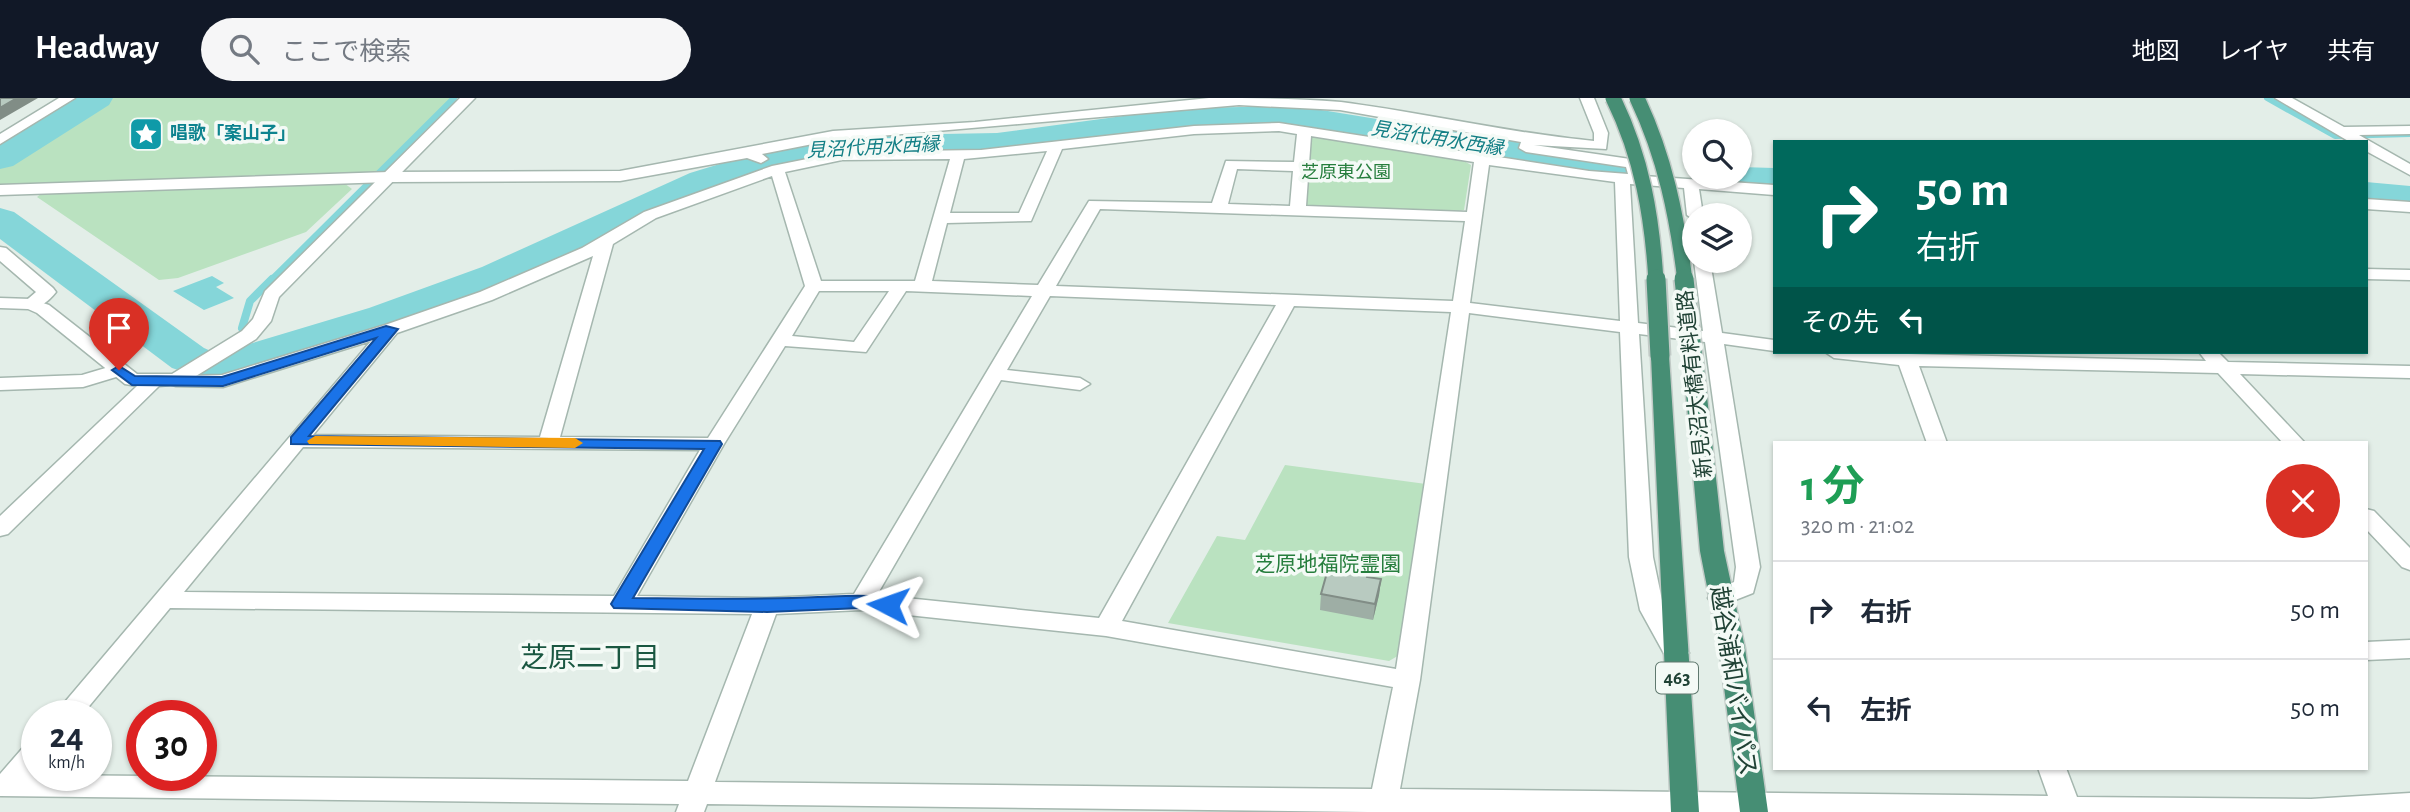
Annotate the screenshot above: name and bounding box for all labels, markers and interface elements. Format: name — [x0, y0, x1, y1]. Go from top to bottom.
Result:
search box — [201, 18, 691, 81]
icon: search — [225, 30, 263, 68]
text: Headway — [35, 32, 159, 65]
text: ここで検索 — [281, 39, 411, 65]
text: 地図 — [2132, 40, 2180, 64]
text: レイヤ — [2218, 40, 2289, 64]
text: 共有 — [2327, 40, 2375, 64]
place icon: 唱歌「案山子」 — [127, 115, 165, 153]
water label: 見沼代用水西縁 — [1370, 118, 1506, 159]
map controls — [1682, 119, 1752, 273]
button: search — [1682, 119, 1752, 189]
place label: 唱歌「案山子」 — [170, 123, 296, 143]
water label: 見沼代用水西縁 — [806, 134, 942, 161]
park label: 芝原東公園 — [1301, 163, 1391, 182]
text: 50 m — [1916, 166, 2010, 215]
icon: right — [1801, 168, 1892, 259]
button: layers — [1682, 203, 1752, 273]
text: 右折 — [1916, 232, 1980, 264]
street label: 新見沼大橋有料道路 — [1674, 289, 1715, 479]
pin — [89, 298, 149, 370]
icon: left — [1893, 301, 1931, 339]
icon: arrive — [100, 309, 138, 347]
text: その先 — [1801, 310, 1879, 336]
button: close — [2266, 464, 2340, 538]
text: 1 分 — [1801, 466, 1864, 508]
text: 320 m · 21:02 — [1801, 515, 1914, 538]
park label: 芝原地福院霊園 — [1255, 553, 1402, 575]
position arrow — [851, 568, 925, 642]
street label: 越谷浦和バイパス — [1706, 584, 1762, 777]
icon: right — [1801, 591, 1839, 629]
text: 50 m — [2290, 597, 2340, 623]
text: 右折 — [1860, 600, 1912, 626]
district label: 芝原二丁目 — [520, 643, 660, 673]
road number: 463 — [1656, 663, 1698, 694]
icon: left — [1801, 689, 1839, 727]
text: 50 m — [2290, 695, 2340, 721]
text: 左折 — [1860, 698, 1912, 724]
speed limit sign: 30 — [126, 700, 217, 791]
text: 24 — [49, 719, 84, 754]
text: km/h — [48, 754, 85, 772]

